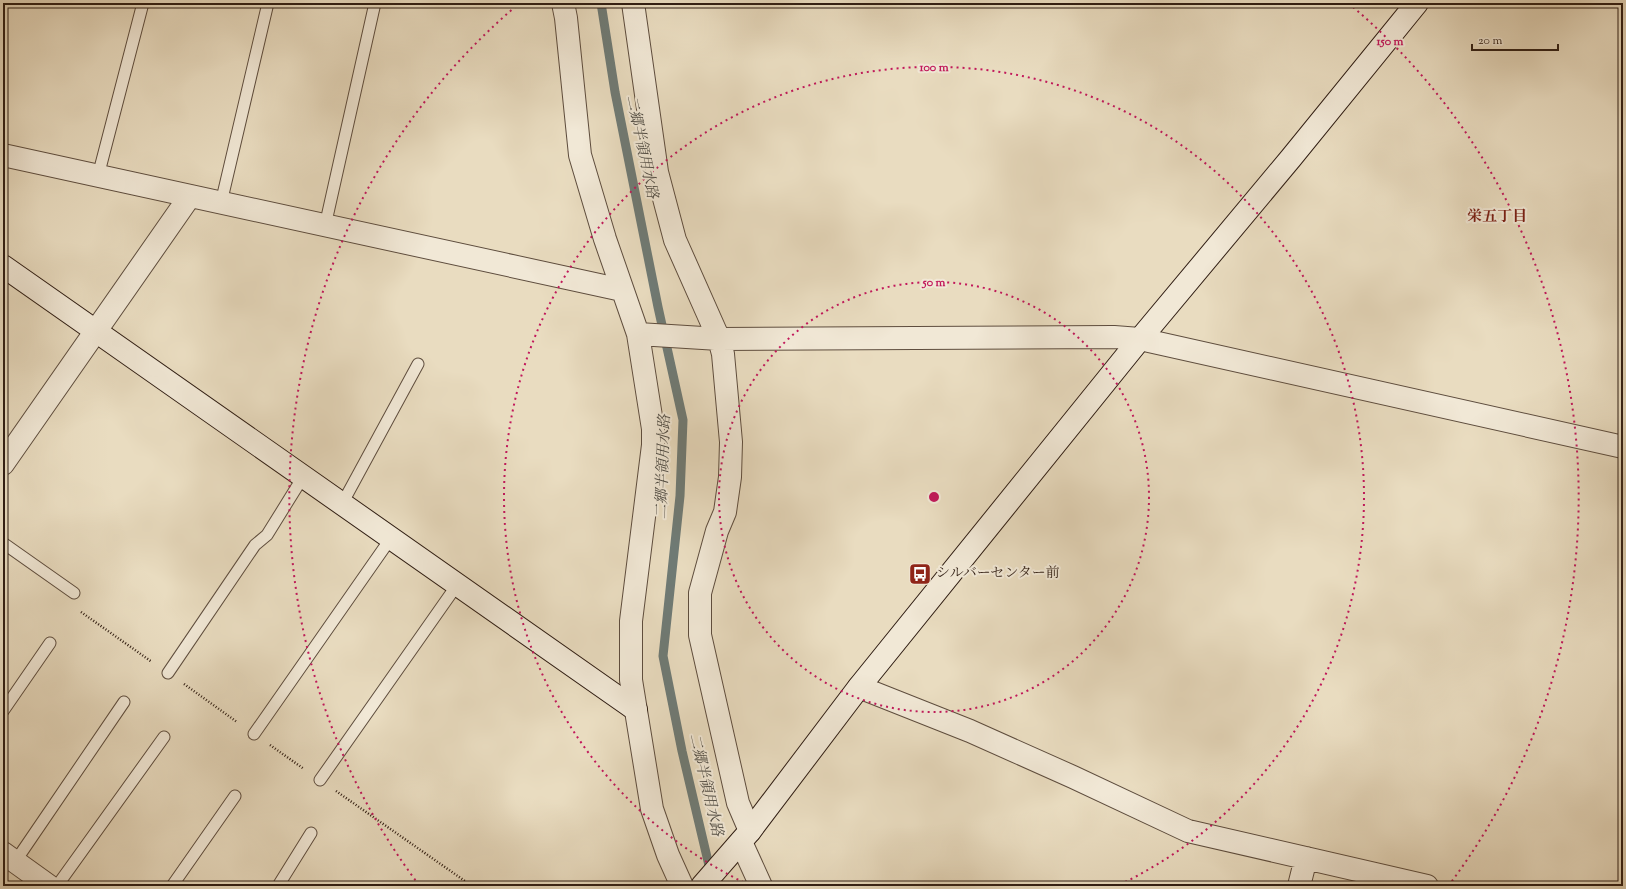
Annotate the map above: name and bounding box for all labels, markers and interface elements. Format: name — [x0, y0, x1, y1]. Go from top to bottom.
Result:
scale bar — [1472, 26, 1558, 52]
text: 20 m — [1478, 32, 1503, 50]
text: 150 m — [1375, 33, 1404, 51]
text: 100 m — [918, 59, 949, 77]
water label: 二郷半領用水路 — [620, 93, 662, 202]
district label: 栄五丁目 — [1467, 207, 1527, 228]
text: 50 m — [922, 274, 946, 292]
water label: 二郷半領用水路 — [652, 413, 676, 520]
centre of rings — [927, 490, 941, 504]
bus stop icon: シルバーセンター前 — [907, 561, 933, 587]
place label: シルバーセンター前 — [936, 564, 1060, 584]
water label: 二郷半領用水路 — [683, 731, 727, 839]

